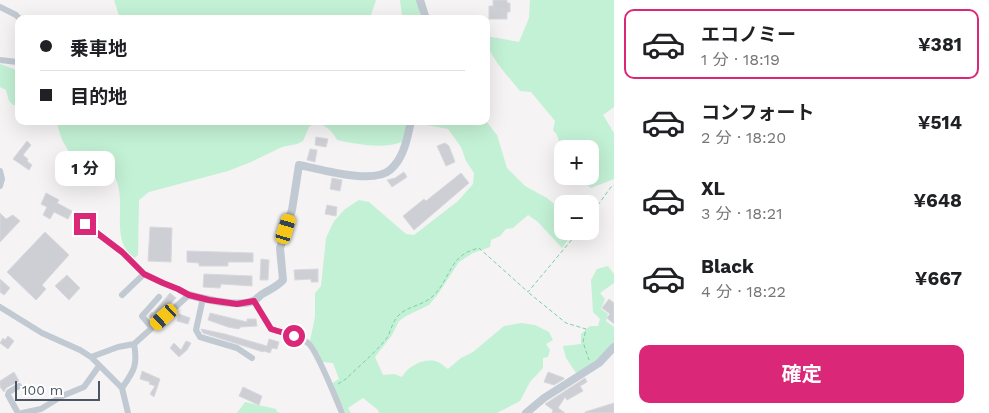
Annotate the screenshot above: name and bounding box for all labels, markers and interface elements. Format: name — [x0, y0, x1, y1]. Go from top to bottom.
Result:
icon: car — [641, 22, 686, 67]
text: エコノミー — [701, 23, 796, 46]
text: ¥381 — [918, 33, 962, 56]
text: 乗車地 — [70, 37, 127, 60]
text: 1 分 · 18:19 — [701, 50, 780, 69]
text: 目的地 — [70, 85, 127, 108]
icon: car — [641, 100, 686, 145]
text: コンフォート — [701, 101, 814, 124]
text: ¥514 — [918, 111, 962, 134]
text: 2 分 · 18:20 — [701, 128, 786, 147]
map controls — [554, 140, 599, 240]
button: + — [554, 140, 599, 185]
callout: 1 分 — [55, 152, 115, 186]
text: 1 分 — [71, 159, 99, 178]
text: XL — [701, 177, 725, 200]
icon: car — [641, 178, 686, 223]
text: ¥648 — [913, 189, 962, 212]
button: − — [554, 195, 599, 240]
text: 3 分 · 18:21 — [701, 204, 782, 223]
car — [274, 212, 297, 246]
route end — [74, 213, 96, 235]
text: Black — [701, 255, 754, 278]
icon: car — [641, 256, 686, 301]
text: ¥667 — [915, 267, 962, 290]
text: 4 分 · 18:22 — [701, 282, 786, 301]
car — [147, 301, 180, 333]
route start — [283, 325, 305, 347]
button: 確定 — [639, 345, 964, 403]
scale bar — [15, 378, 100, 401]
text: 100 m — [22, 382, 63, 398]

